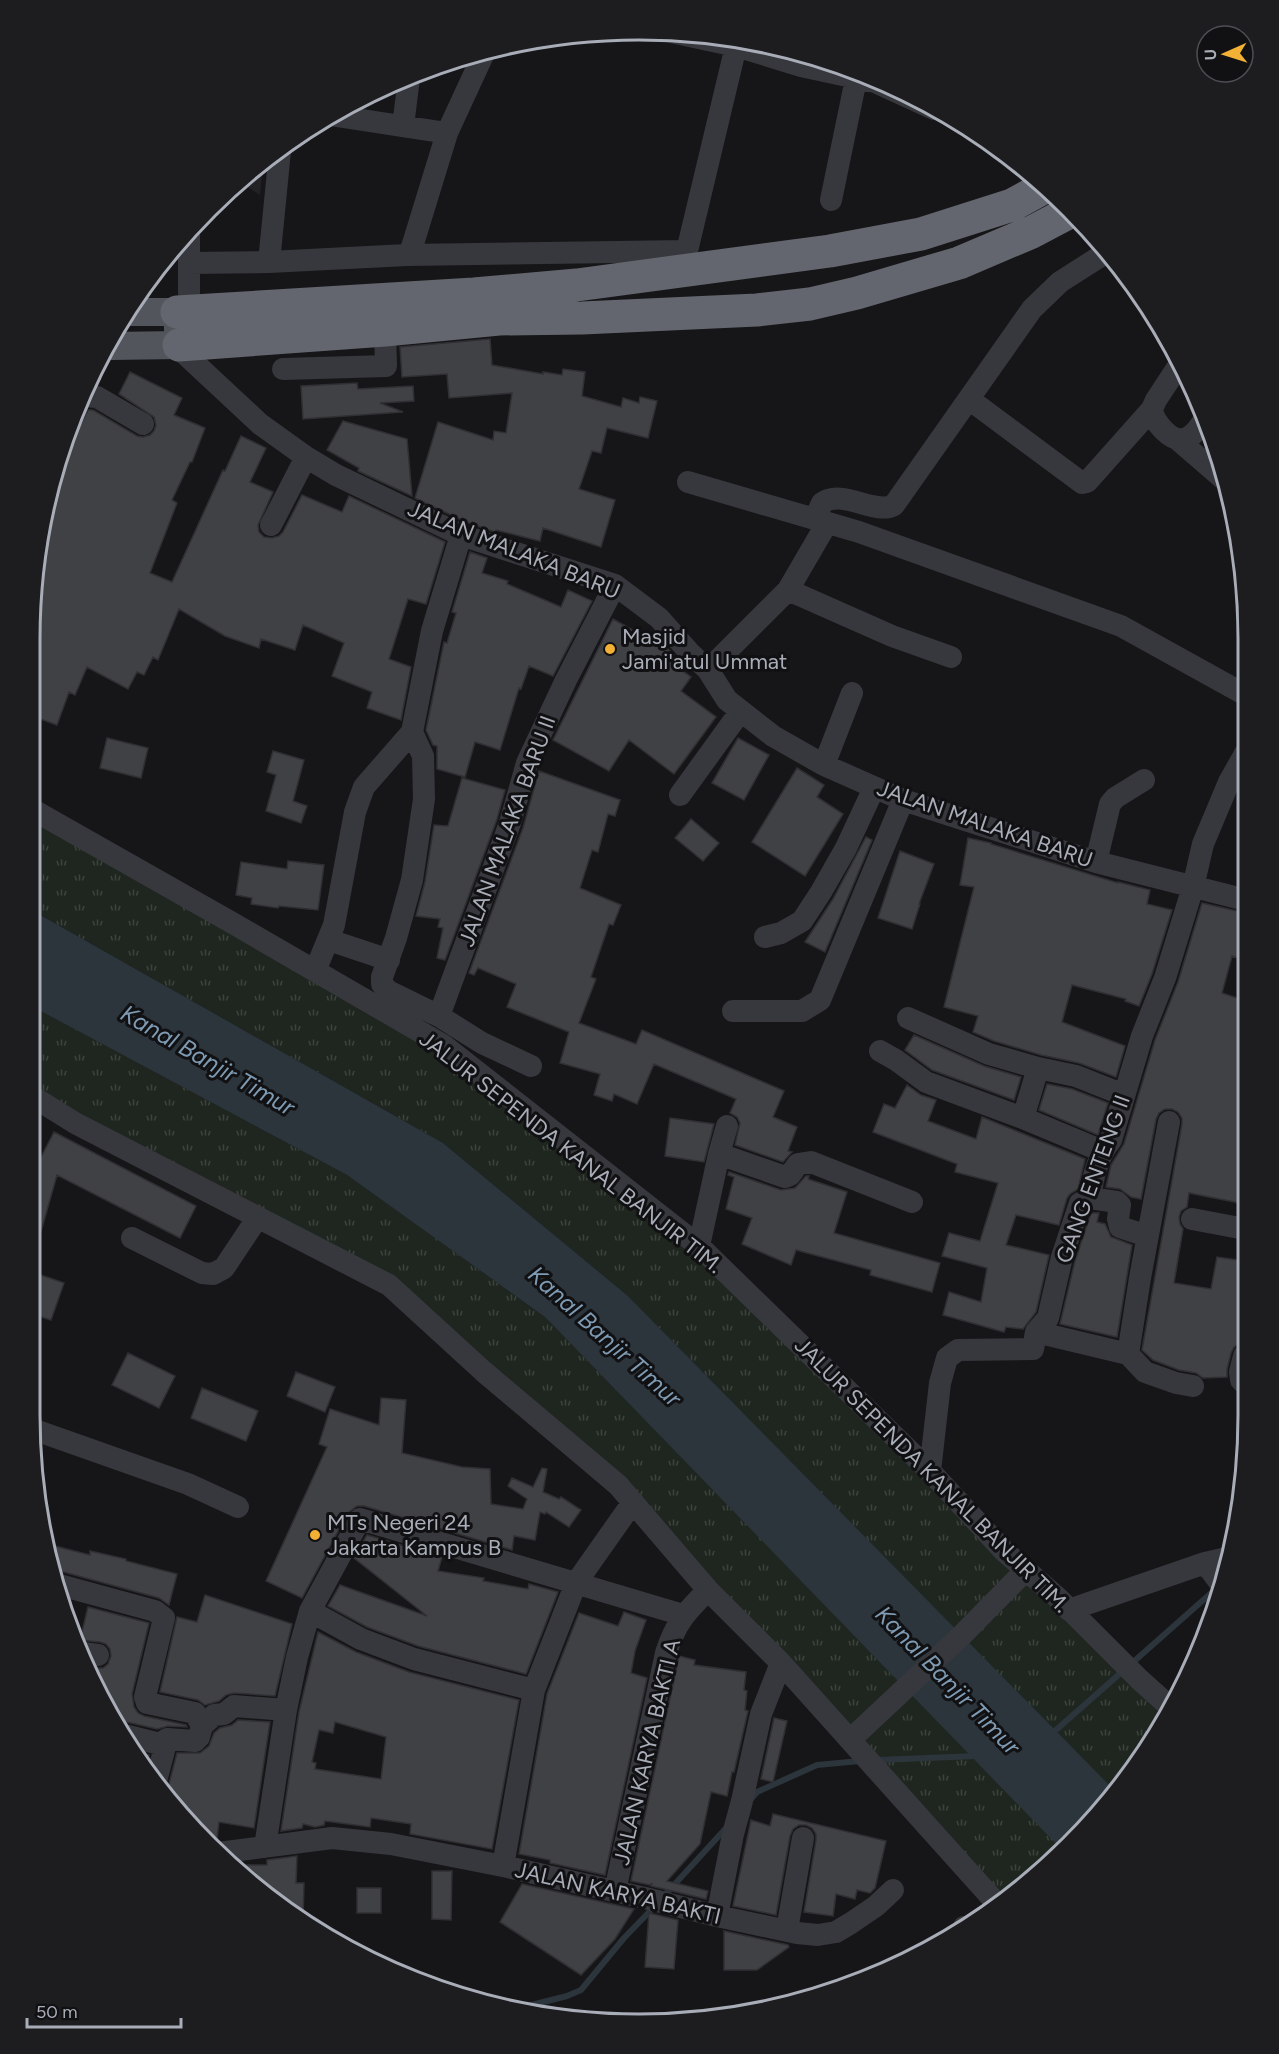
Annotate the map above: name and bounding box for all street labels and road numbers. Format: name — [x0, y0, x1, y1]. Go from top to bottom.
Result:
street label: JALAN MALAKA BARU — [404, 495, 624, 605]
street label: JALAN MALAKA BARU II — [453, 712, 561, 950]
street label: JALAN MALAKA BARU — [874, 774, 1096, 874]
street label: JALUR SEPENDA KANAL BANJIR TIM. — [414, 1025, 728, 1279]
street label: GANG ENTENG II — [1050, 1091, 1136, 1267]
street label: JALUR SEPENDA KANAL BANJIR TIM. — [789, 1332, 1075, 1618]
street label: JALAN KARYA BAKTI A — [608, 1636, 686, 1868]
street label: JALAN KARYA BAKTI — [512, 1856, 724, 1930]

